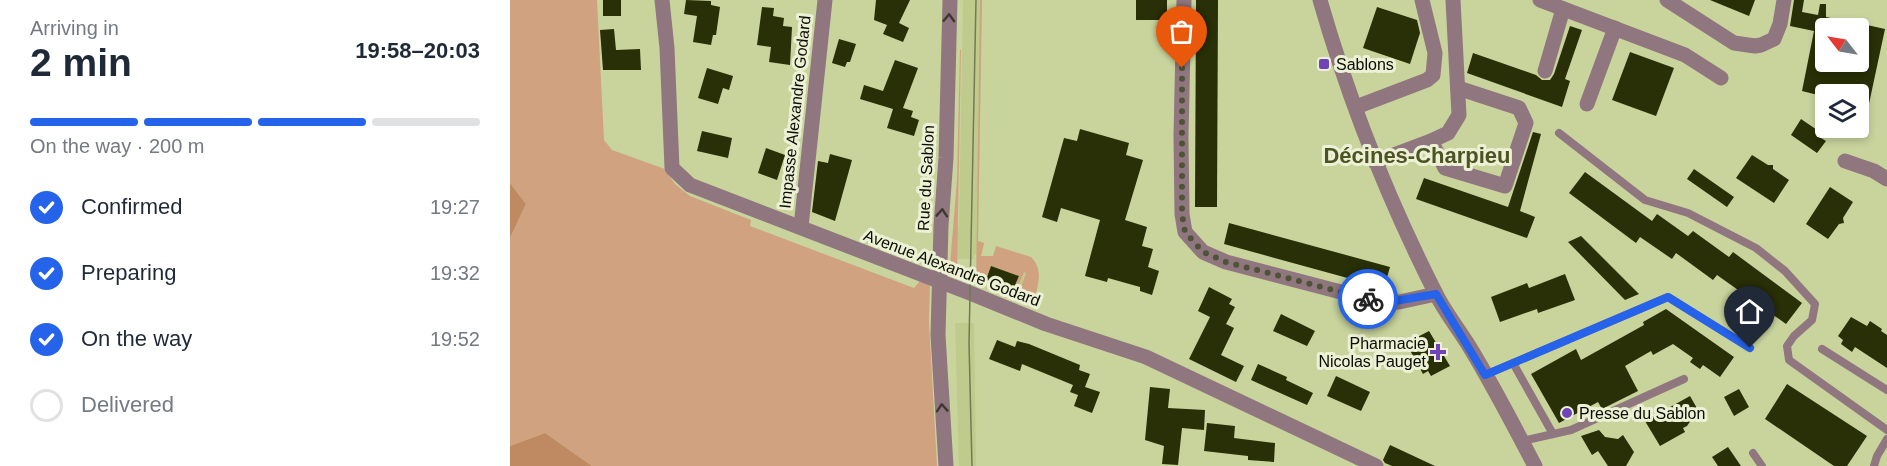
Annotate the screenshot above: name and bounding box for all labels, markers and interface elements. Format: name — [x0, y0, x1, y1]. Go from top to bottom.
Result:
pin — [1156, 6, 1207, 68]
one-way arrow — [943, 14, 955, 23]
street label: Impasse Alexandre Godard — [776, 15, 814, 209]
icon: bag — [1165, 15, 1198, 48]
text: Arriving in — [30, 17, 119, 39]
north arrow — [1815, 18, 1869, 72]
map controls — [1815, 18, 1869, 138]
text: 19:58–20:03 — [355, 38, 480, 63]
text: 2 min — [30, 41, 132, 84]
place label: Sablons — [1336, 56, 1394, 73]
marker: Sablons — [1317, 57, 1331, 71]
button: layers — [1815, 84, 1869, 138]
street label: Rue du Sablon — [915, 125, 937, 231]
text: On the way · 200 m — [30, 135, 205, 157]
district label: Décines-Charpieu — [1323, 143, 1511, 168]
icon: check — [30, 191, 63, 224]
text: Confirmed — [81, 194, 182, 219]
text: 19:27 — [430, 196, 480, 218]
one-way arrow — [935, 208, 948, 217]
street label: Avenue Alexandre Godard — [861, 226, 1043, 310]
icon: check — [30, 257, 63, 290]
text: Preparing — [81, 260, 176, 285]
text: 19:32 — [430, 262, 480, 284]
courier — [1338, 269, 1398, 329]
icon: bike — [1352, 283, 1385, 316]
pin — [1724, 286, 1775, 348]
icon: home — [1733, 295, 1766, 328]
icon: check — [30, 323, 63, 356]
text: On the way — [81, 326, 192, 351]
text: 19:52 — [430, 328, 480, 350]
place label: Pharmacie Nicolas Pauget — [1318, 335, 1427, 370]
marker: Pharmacie Nicolas Pauget — [1431, 345, 1445, 359]
text: Delivered — [81, 392, 174, 417]
one-way arrow — [936, 403, 949, 412]
place label: Presse du Sablon — [1579, 405, 1705, 422]
marker: Presse du Sablon — [1560, 406, 1574, 420]

